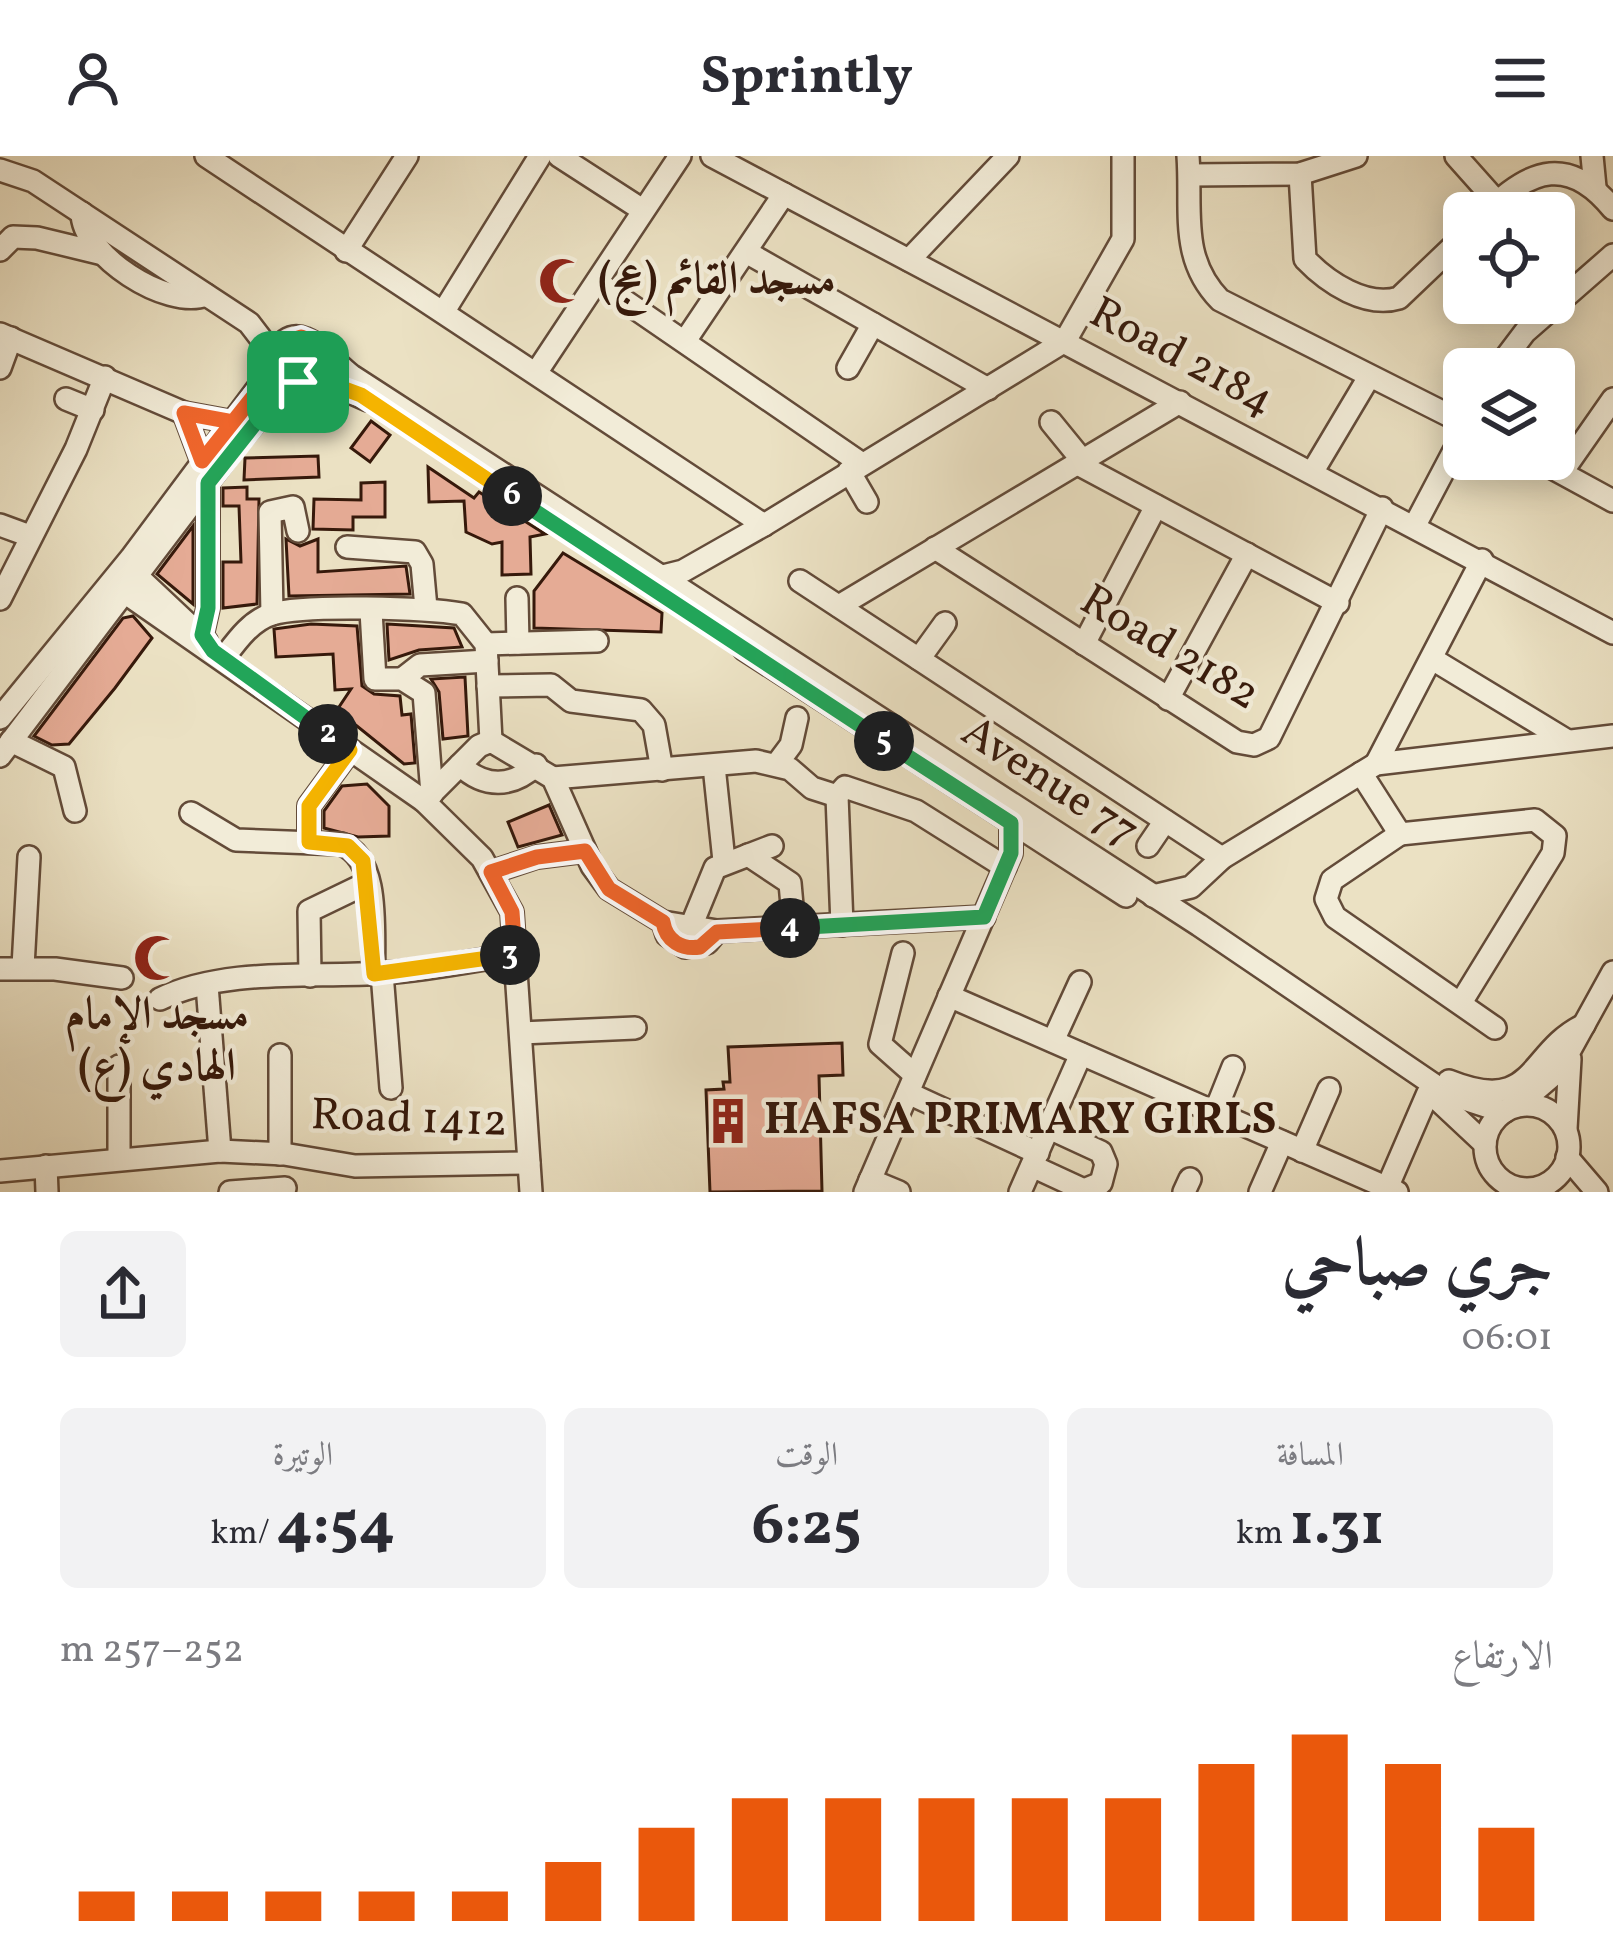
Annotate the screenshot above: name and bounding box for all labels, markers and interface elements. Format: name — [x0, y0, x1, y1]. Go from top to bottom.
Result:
text: Sprintly — [700, 41, 913, 116]
icon: person — [60, 45, 126, 111]
icon: menu — [1487, 45, 1553, 111]
map controls — [1443, 192, 1575, 480]
button: locate — [1443, 192, 1575, 324]
place label: مسجد القائم (عج) — [598, 250, 836, 317]
mosque icon: مسجد القائم (عج) — [537, 256, 587, 306]
street label: Road 2184 — [1078, 283, 1284, 433]
pin — [247, 331, 349, 433]
button: layers — [1443, 348, 1575, 480]
icon: arrive — [265, 349, 331, 415]
pin: 6 — [482, 466, 542, 526]
text: 6 — [503, 473, 521, 519]
street label: Road 2182 — [1067, 571, 1271, 727]
street label: Avenue 77 — [948, 702, 1150, 864]
pin: 2 — [298, 704, 358, 764]
text: 2 — [319, 711, 337, 757]
pin: 5 — [854, 711, 914, 771]
text: 5 — [876, 718, 892, 764]
pin: 4 — [760, 898, 820, 958]
text: 4 — [780, 905, 800, 951]
pin: 3 — [480, 925, 540, 985]
text: 3 — [502, 932, 518, 978]
mosque icon: مسجد الإمام الهادي (ع) — [132, 933, 182, 983]
place label: مسجد الإمام الهادي (ع) — [65, 985, 249, 1102]
street label: Road 1412 — [310, 1085, 508, 1155]
place label: HAFSA PRIMARY GIRLS — [764, 1090, 1276, 1153]
building icon: HAFSA PRIMARY GIRLS — [703, 1096, 753, 1146]
text: جري صباحي — [1282, 1221, 1553, 1313]
button: share — [60, 1231, 186, 1357]
text: 06:01 — [1462, 1312, 1553, 1366]
text: الوتيرة — [272, 1434, 333, 1480]
text: الوقت — [775, 1434, 838, 1480]
text: المسافة — [1276, 1434, 1344, 1480]
text: 4:54 — [276, 1486, 395, 1569]
text: 6:25 — [751, 1486, 862, 1569]
text: 1.31 — [1290, 1486, 1384, 1569]
text: /km — [211, 1512, 276, 1558]
text: km — [1236, 1512, 1290, 1558]
text: 252–257 m — [60, 1624, 244, 1678]
text: الارتفاع — [1452, 1631, 1553, 1685]

